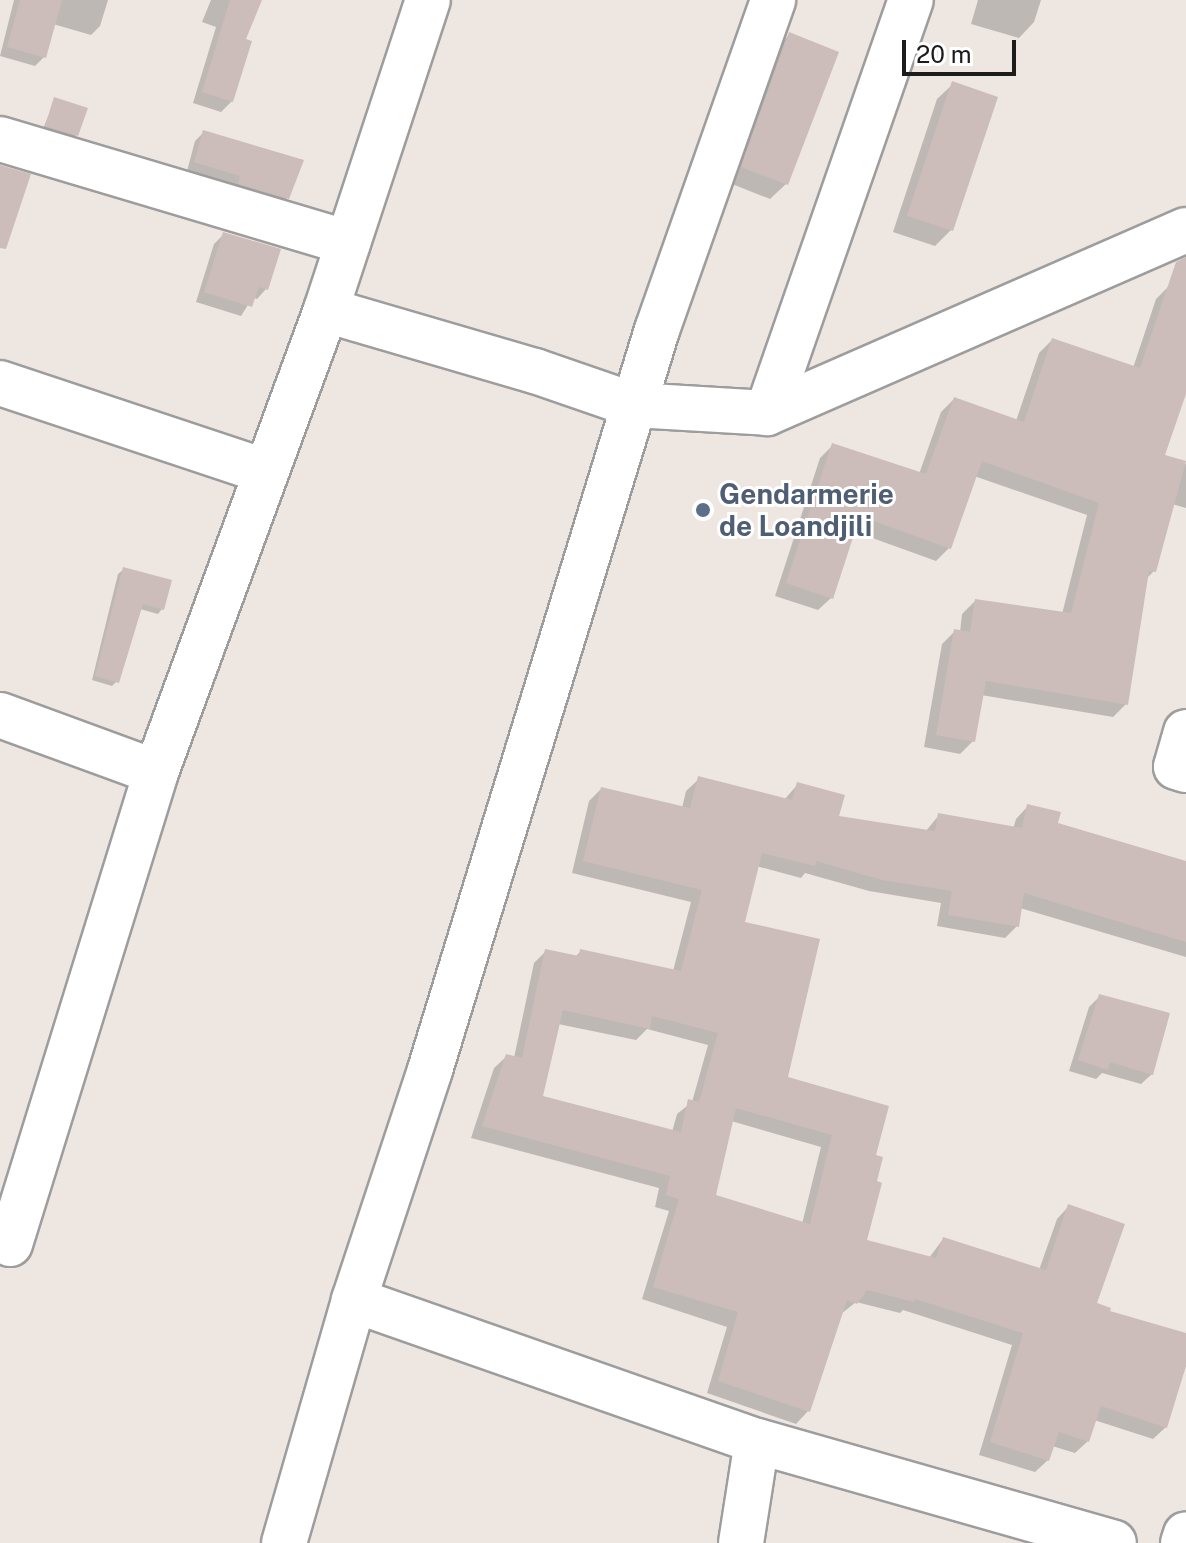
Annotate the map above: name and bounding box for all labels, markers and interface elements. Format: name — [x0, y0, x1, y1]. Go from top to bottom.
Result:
scale bar — [906, 24, 1020, 74]
text: 20 m — [916, 40, 972, 68]
place label: Gendarmerie de Loandjili — [719, 477, 894, 543]
marker: Gendarmerie de Loandjili — [694, 501, 712, 519]

